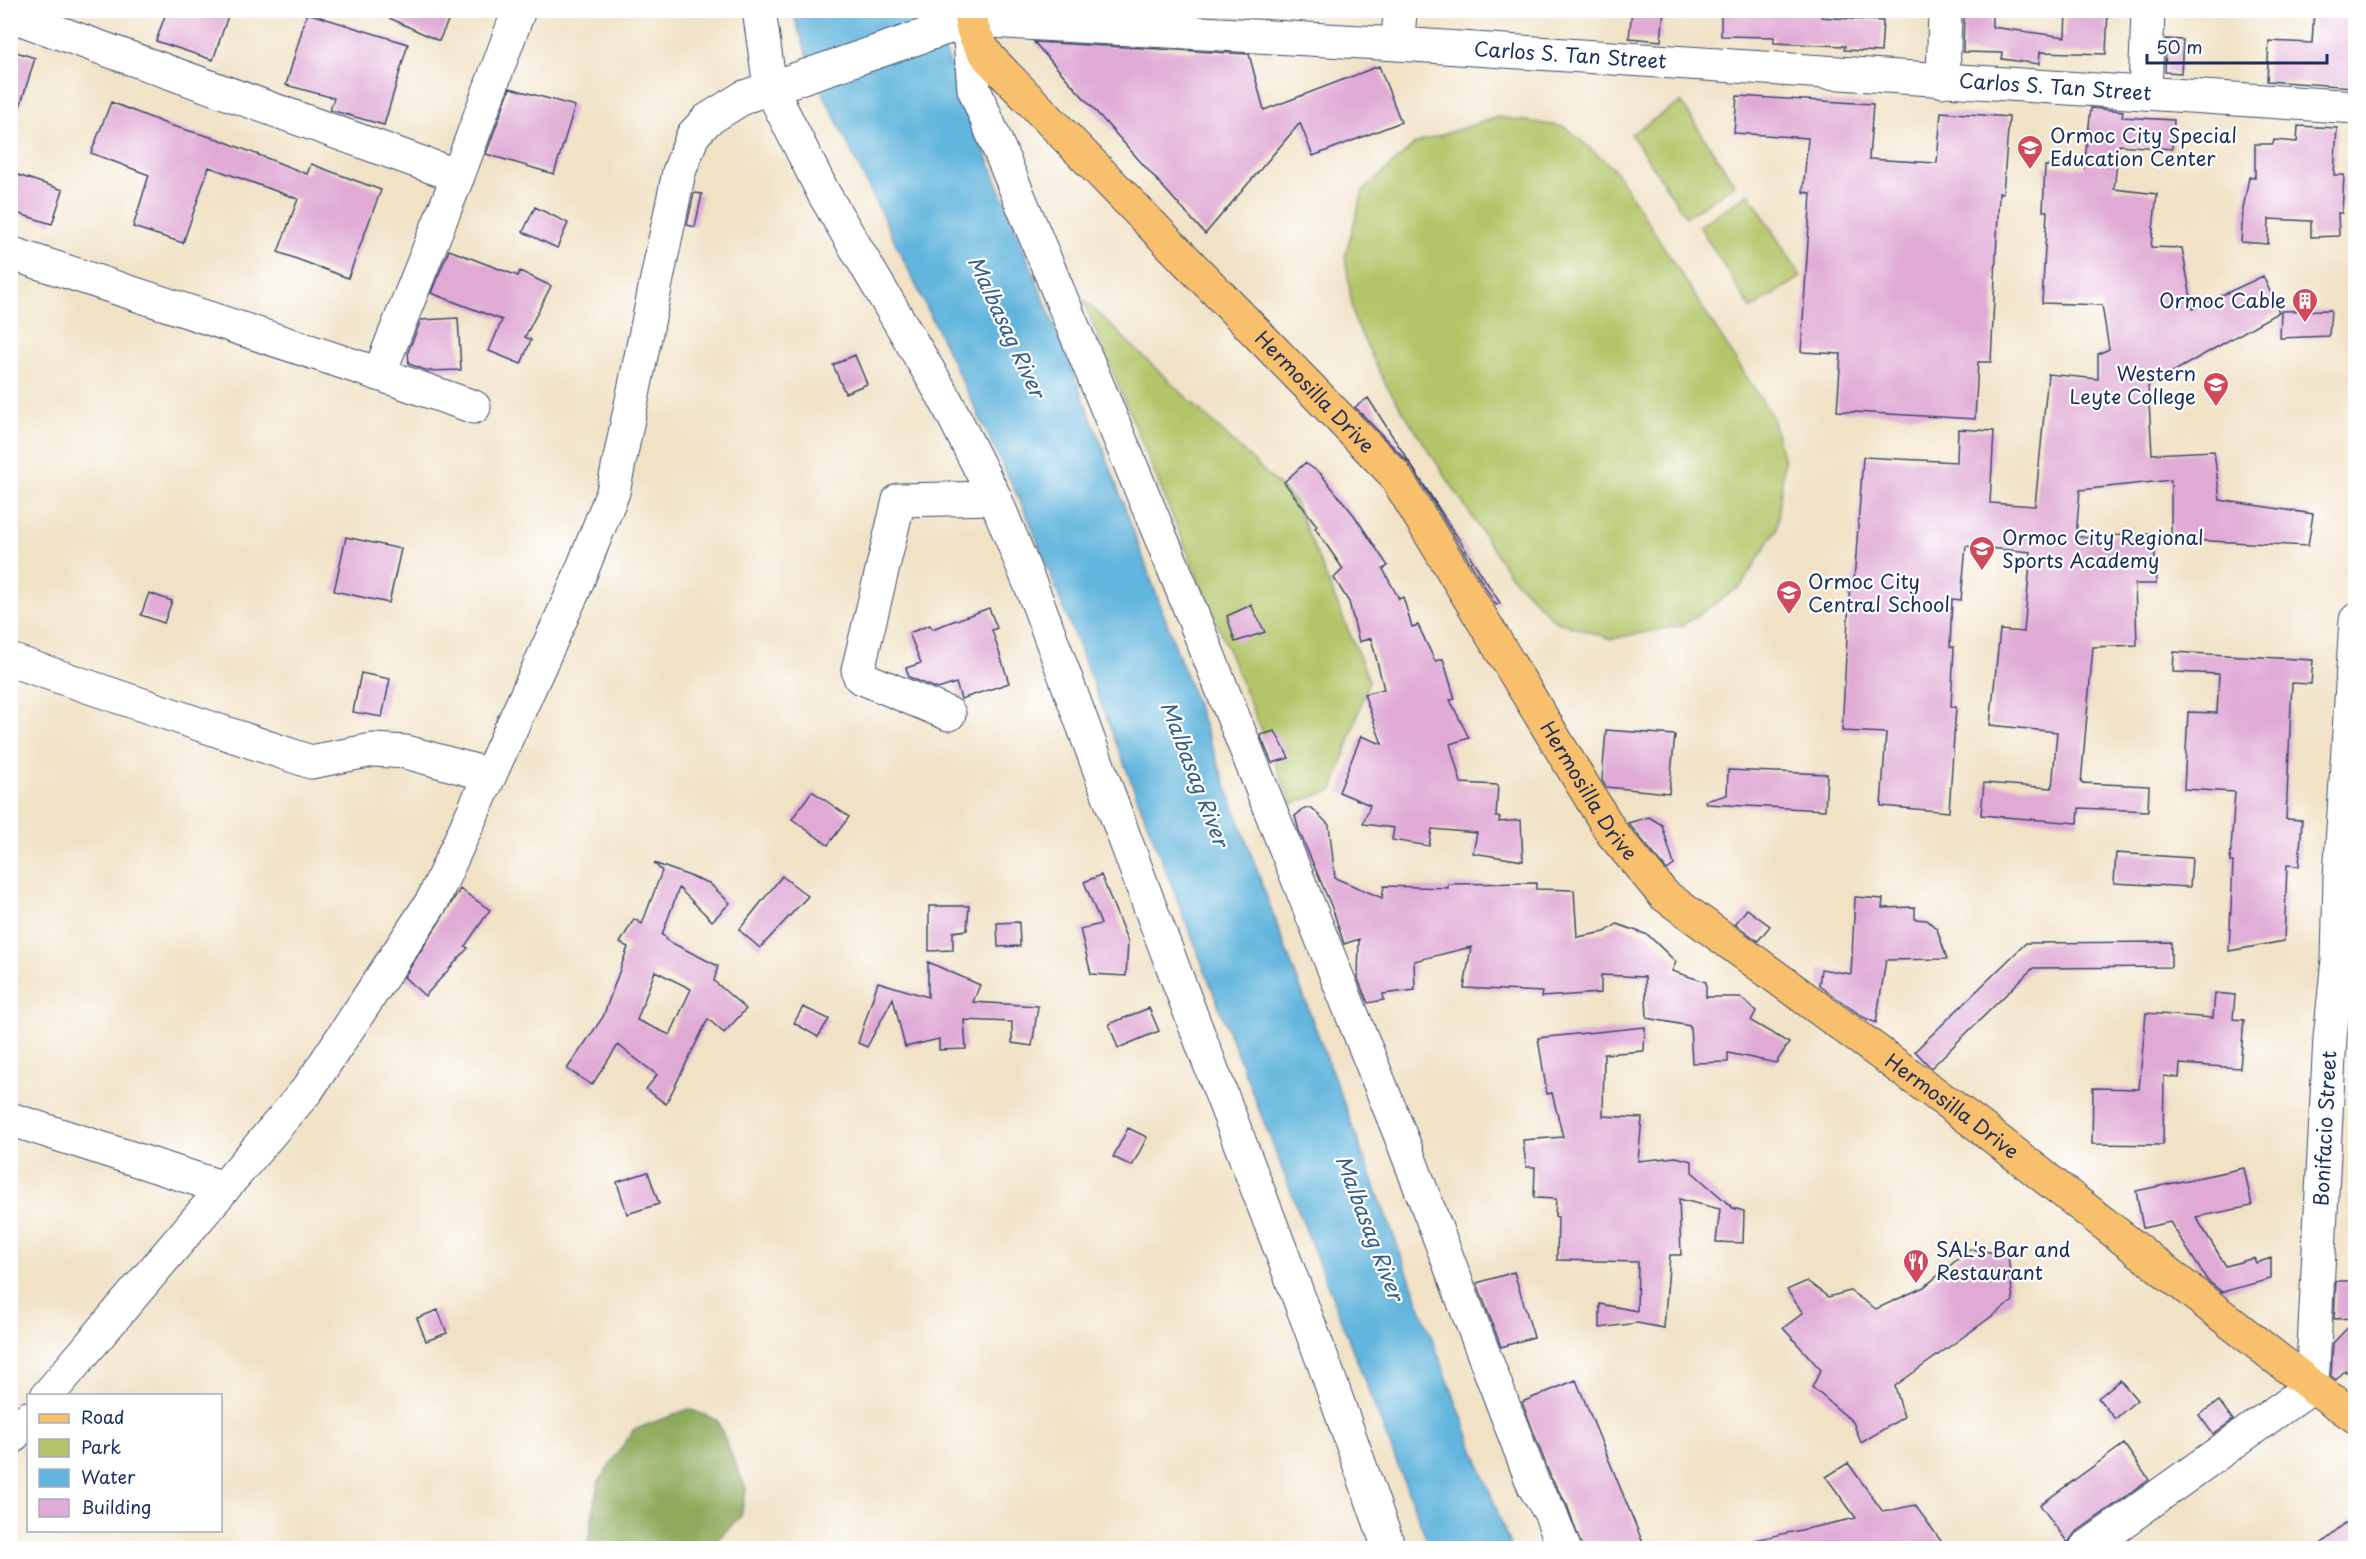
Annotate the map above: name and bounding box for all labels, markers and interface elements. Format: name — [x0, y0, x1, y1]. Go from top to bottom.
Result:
scale bar — [2147, 27, 2327, 65]
street label: Carlos S. Tan Street — [1473, 33, 1667, 76]
text: 50 m — [2156, 33, 2203, 60]
street label: Carlos S. Tan Street — [1958, 65, 2152, 108]
place label: Ormoc City Special Education Center — [2050, 120, 2237, 173]
school or university icon: Ormoc City Special Education Center — [2015, 133, 2045, 171]
water label: Malbasag River — [961, 250, 1056, 405]
place label: Ormoc Cable — [2159, 285, 2286, 315]
building icon: Ormoc Cable — [2290, 286, 2320, 324]
street label: Hermosilla Drive — [1248, 324, 1382, 460]
place label: Western Leyte College — [2070, 358, 2196, 411]
school or university icon: Western Leyte College — [2201, 370, 2231, 408]
place label: Ormoc City Regional Sports Academy — [2002, 522, 2204, 575]
school or university icon: Ormoc City Regional Sports Academy — [1967, 534, 1997, 572]
place label: Ormoc City Central School — [1808, 566, 1950, 619]
school or university icon: Ormoc City Central School — [1774, 578, 1804, 616]
water label: Malbasag River — [1153, 696, 1239, 853]
street label: Hermosilla Drive — [1533, 715, 1645, 867]
street label: Hermosilla Drive — [1879, 1046, 2026, 1166]
street label: Bonifacio Street — [2305, 1050, 2343, 1207]
water label: Malbasag River — [1328, 1150, 1414, 1307]
place label: SAL's Bar and Restaurant — [1936, 1234, 2070, 1287]
restaurant icon: SAL's Bar and Restaurant — [1901, 1247, 1931, 1285]
legend — [27, 1394, 222, 1532]
text: Road — [81, 1403, 125, 1430]
text: Park — [81, 1433, 121, 1460]
text: Water — [81, 1463, 136, 1490]
text: Building — [81, 1493, 151, 1520]

